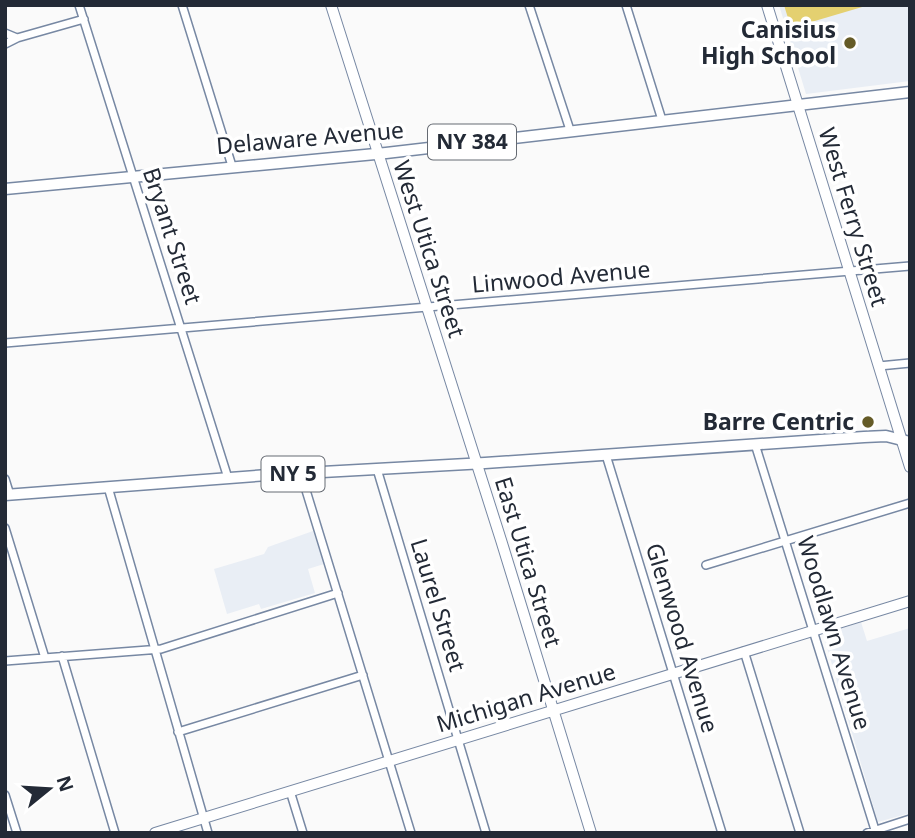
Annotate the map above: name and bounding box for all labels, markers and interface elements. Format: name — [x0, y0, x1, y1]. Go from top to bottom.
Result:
place label: Canisius High School — [701, 13, 836, 71]
marker: Canisius High School — [842, 35, 858, 51]
street label: Delaware Avenue — [215, 113, 405, 161]
road number: NY 384 — [428, 124, 516, 160]
street label: West Ferry Street — [812, 124, 896, 310]
street label: West Utica Street — [386, 156, 474, 341]
street label: Bryant Street — [136, 163, 210, 308]
street label: Linwood Avenue — [470, 252, 651, 300]
place label: Barre Centric — [703, 405, 854, 437]
marker: Barre Centric — [860, 414, 876, 430]
road number: NY 5 — [262, 456, 324, 491]
street label: East Utica Street — [488, 473, 570, 651]
street label: Woodlawn Avenue — [790, 532, 880, 733]
street label: Laurel Street — [404, 534, 474, 675]
street label: Glenwood Avenue — [639, 539, 727, 736]
street label: Michigan Avenue — [432, 655, 619, 740]
north arrow — [14, 754, 84, 824]
text: N — [50, 772, 80, 795]

